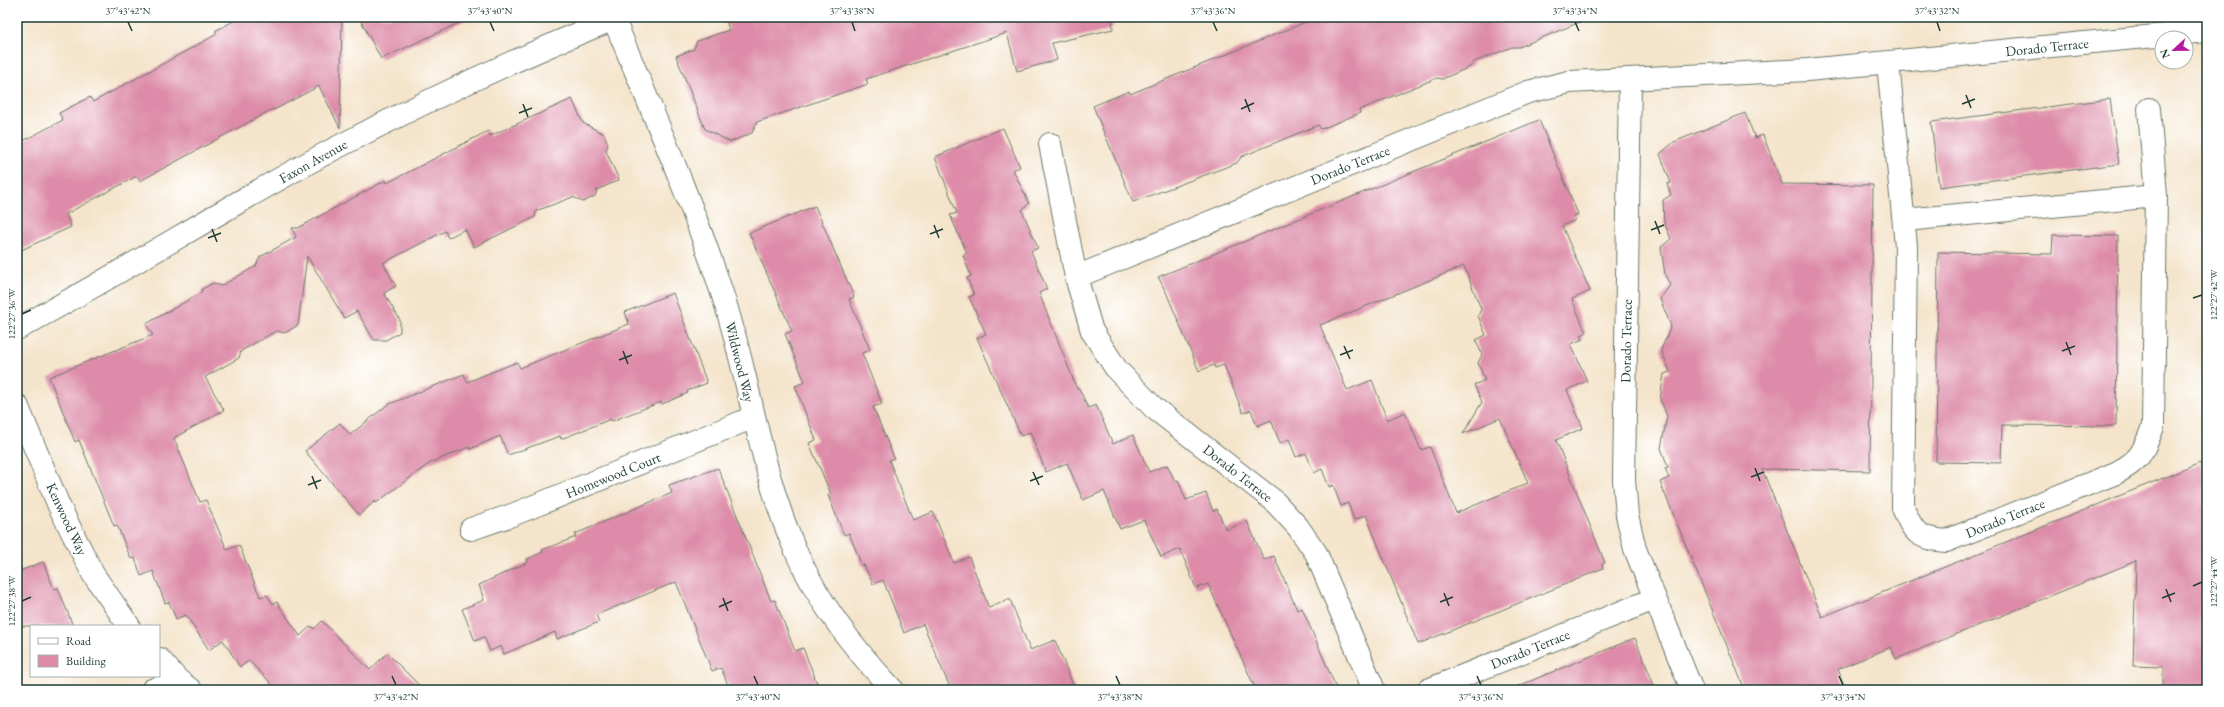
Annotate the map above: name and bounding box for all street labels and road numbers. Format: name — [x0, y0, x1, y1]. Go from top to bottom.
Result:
street label: Dorado Terrace — [2004, 34, 2090, 60]
street label: Faxon Avenue — [276, 135, 351, 187]
street label: Dorado Terrace — [1308, 141, 1393, 189]
street label: Dorado Terrace — [1616, 298, 1636, 383]
street label: Wildwood Way — [721, 320, 759, 405]
street label: Dorado Terrace — [1199, 440, 1277, 506]
street label: Homewood Court — [563, 448, 664, 502]
street label: Kenwood Way — [42, 480, 92, 559]
street label: Dorado Terrace — [1963, 494, 2048, 542]
street label: Dorado Terrace — [1488, 625, 1573, 673]

